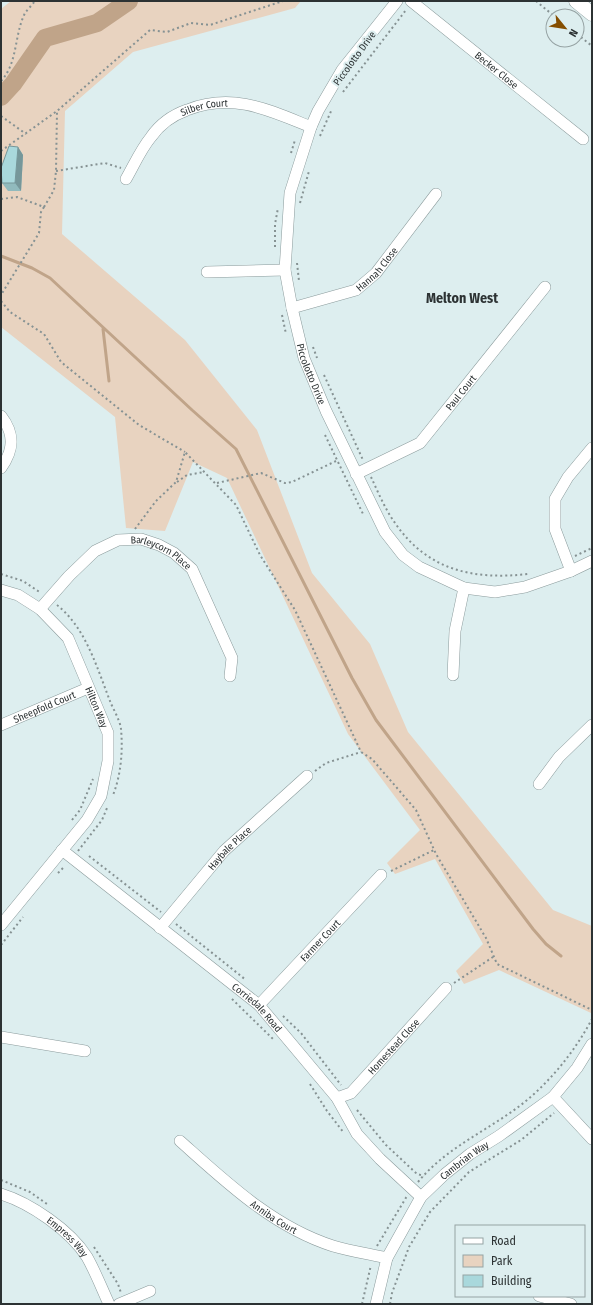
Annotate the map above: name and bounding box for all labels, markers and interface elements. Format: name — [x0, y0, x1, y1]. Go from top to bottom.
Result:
north arrow — [545, 8, 585, 48]
text: N — [566, 27, 581, 39]
street label: Piccolotto Drive — [331, 29, 379, 88]
street label: Becker Close — [472, 50, 520, 92]
street label: Silber Court — [179, 97, 228, 119]
street label: Hannah Close — [354, 245, 401, 294]
district label: Melton West — [426, 290, 499, 307]
street label: Piccolotto Drive — [294, 342, 328, 406]
street label: Paul Court — [444, 372, 480, 413]
street label: Barleycorn Place — [130, 534, 193, 573]
street label: Hilton Way — [82, 685, 110, 730]
street label: Sheepfold Court — [12, 689, 78, 726]
street label: Haybale Place — [206, 824, 254, 873]
street label: Farmer Court — [298, 917, 344, 964]
street label: Corriedale Road — [229, 981, 284, 1035]
street label: Homestead Close — [366, 1016, 422, 1077]
street label: Cambrian Way — [438, 1139, 492, 1183]
street label: Anniba Court — [248, 1198, 300, 1237]
street label: Empress Way — [44, 1215, 91, 1260]
legend — [455, 1225, 585, 1297]
text: Road — [491, 1234, 516, 1248]
text: Park — [491, 1254, 513, 1268]
text: Building — [491, 1274, 532, 1288]

